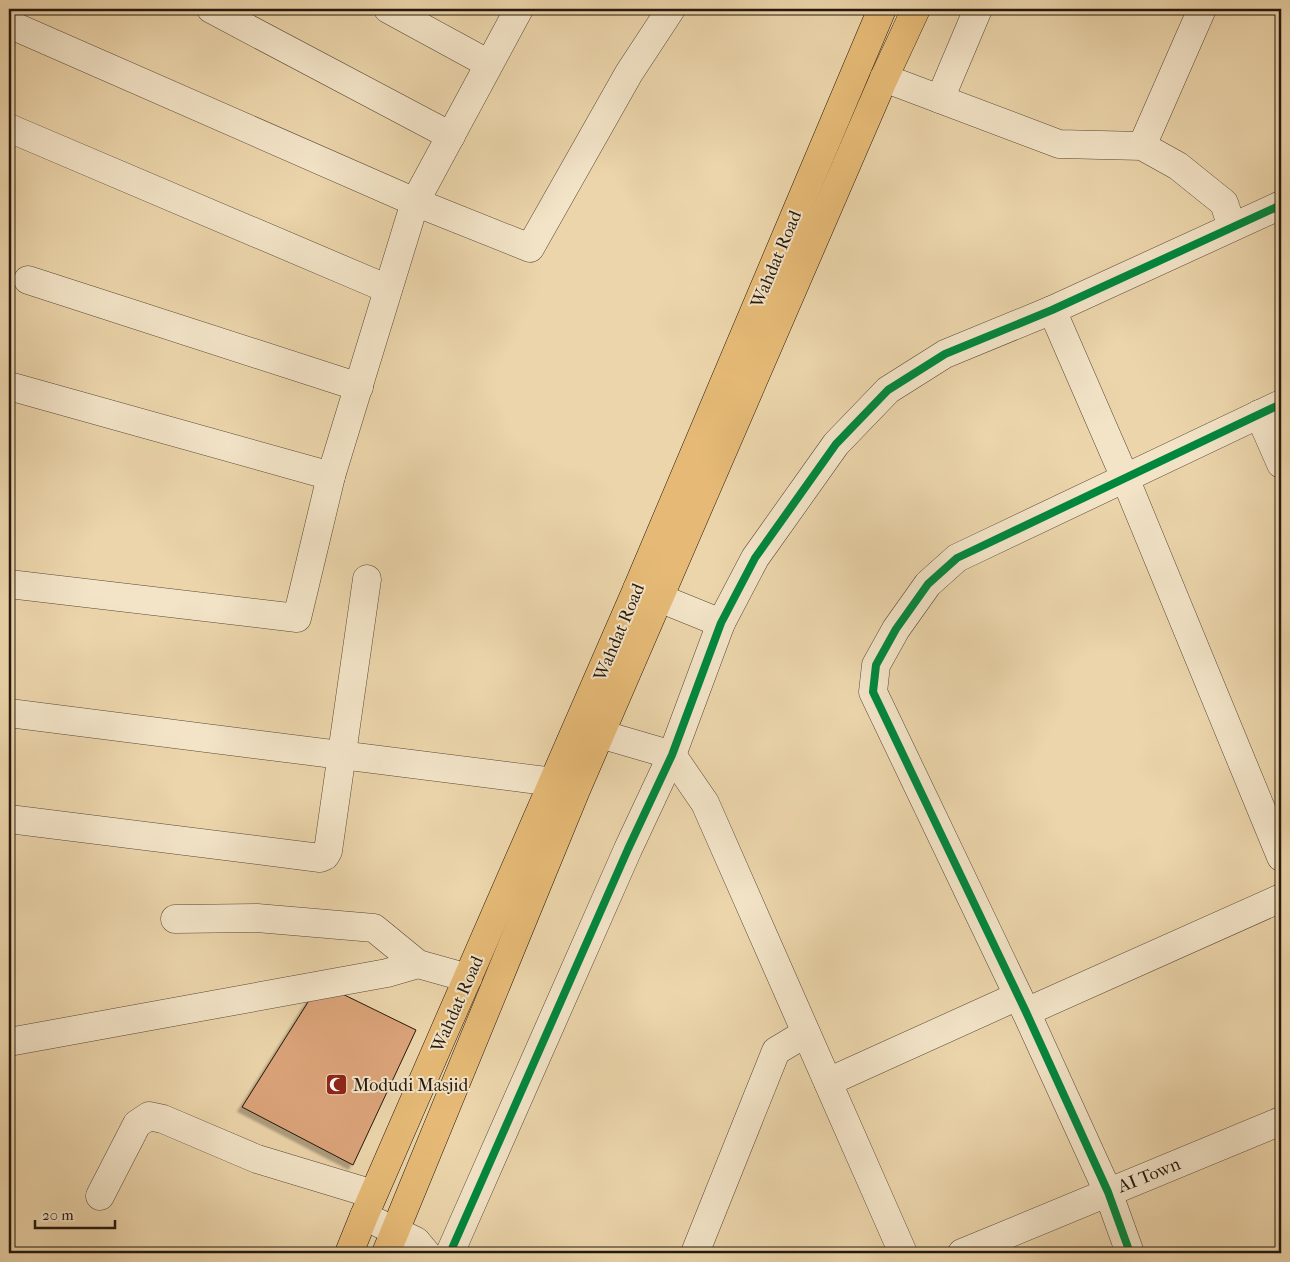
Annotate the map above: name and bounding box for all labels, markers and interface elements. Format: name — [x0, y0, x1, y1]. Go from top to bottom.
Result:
street label: Wahdat Road — [746, 207, 806, 312]
street label: Wahdat Road — [589, 580, 649, 685]
street label: Wahdat Road — [426, 953, 488, 1057]
mosque icon: Modudi Masjid — [325, 1073, 349, 1097]
place label: Modudi Masjid — [353, 1075, 468, 1096]
street label: AI Town — [1114, 1153, 1184, 1198]
scale bar — [35, 1197, 115, 1229]
text: 20 m — [42, 1206, 74, 1224]

